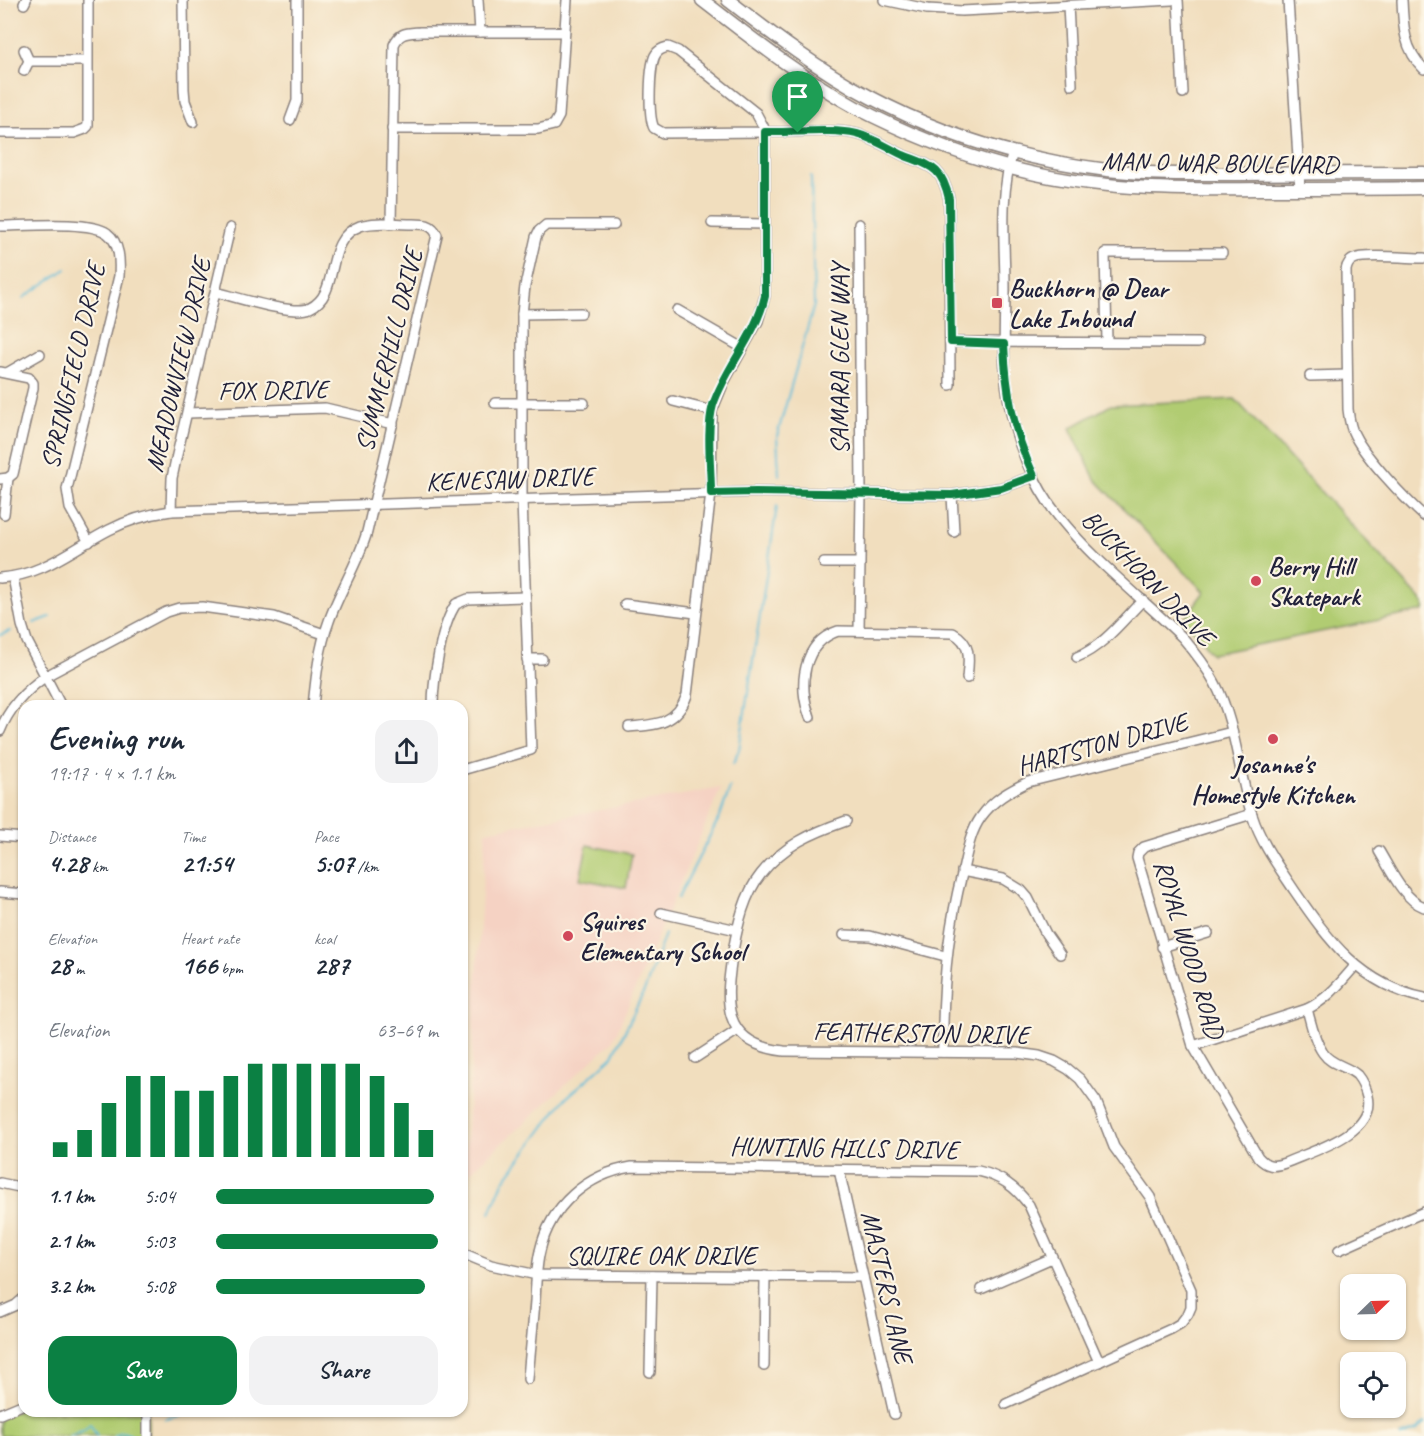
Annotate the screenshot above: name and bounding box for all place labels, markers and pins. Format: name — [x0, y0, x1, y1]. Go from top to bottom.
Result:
pin — [772, 71, 823, 133]
place label: Buckhorn @ Dear Lake Inbound — [1009, 272, 1170, 335]
marker: Buckhorn @ Dear Lake Inbound — [990, 296, 1004, 310]
place label: Berry Hill Skatepark — [1268, 550, 1362, 613]
marker: Berry Hill Skatepark — [1249, 574, 1263, 588]
marker: Josanne's Homestyle Kitchen — [1266, 732, 1280, 746]
place label: Josanne's Homestyle Kitchen — [1191, 748, 1357, 811]
place label: Squires Elementary School — [580, 905, 750, 968]
marker: Squires Elementary School — [561, 929, 575, 943]

